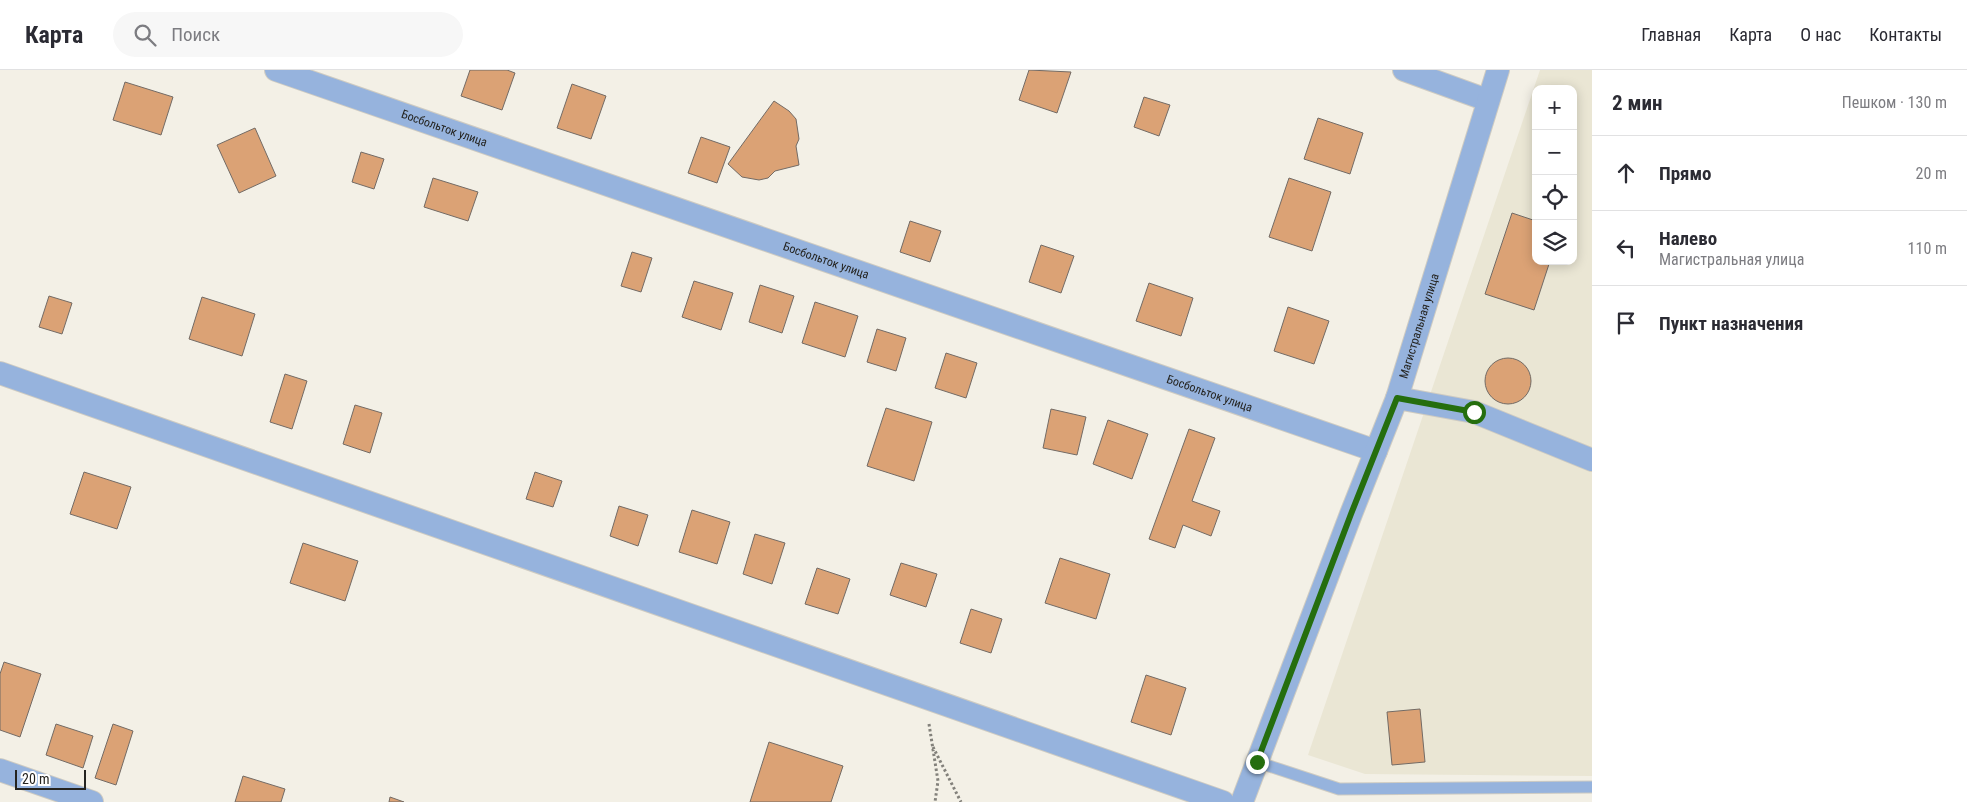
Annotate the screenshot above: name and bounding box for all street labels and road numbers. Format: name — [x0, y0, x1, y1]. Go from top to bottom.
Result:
street label: Босбольток улица — [399, 107, 489, 150]
street label: Босбольток улица — [781, 239, 871, 282]
street label: Магистральная улица — [1396, 272, 1442, 380]
street label: Босбольток улица — [1165, 372, 1255, 415]

